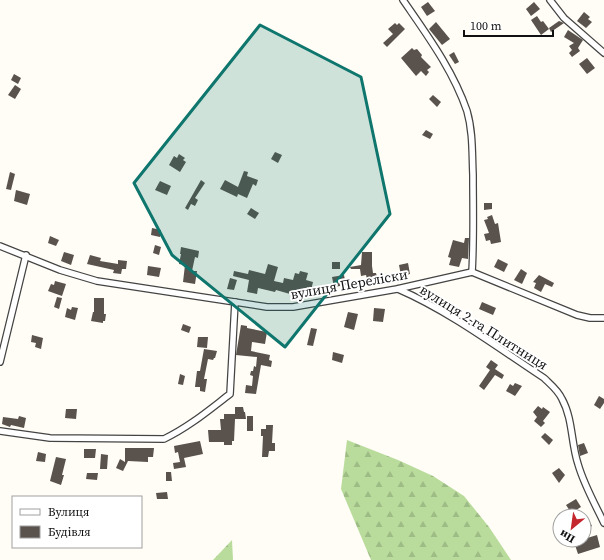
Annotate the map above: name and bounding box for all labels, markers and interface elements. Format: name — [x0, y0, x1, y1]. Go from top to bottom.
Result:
scale bar — [464, 12, 553, 38]
text: 100 m — [470, 18, 502, 34]
street label: вулиця Переліски — [289, 264, 409, 304]
street label: вулиця 2-га Плитниця — [416, 279, 552, 375]
legend — [12, 496, 142, 548]
text: Вулиця — [48, 504, 89, 520]
north arrow — [552, 508, 592, 548]
text: Будівля — [48, 524, 91, 540]
text: Пн — [557, 526, 578, 547]

